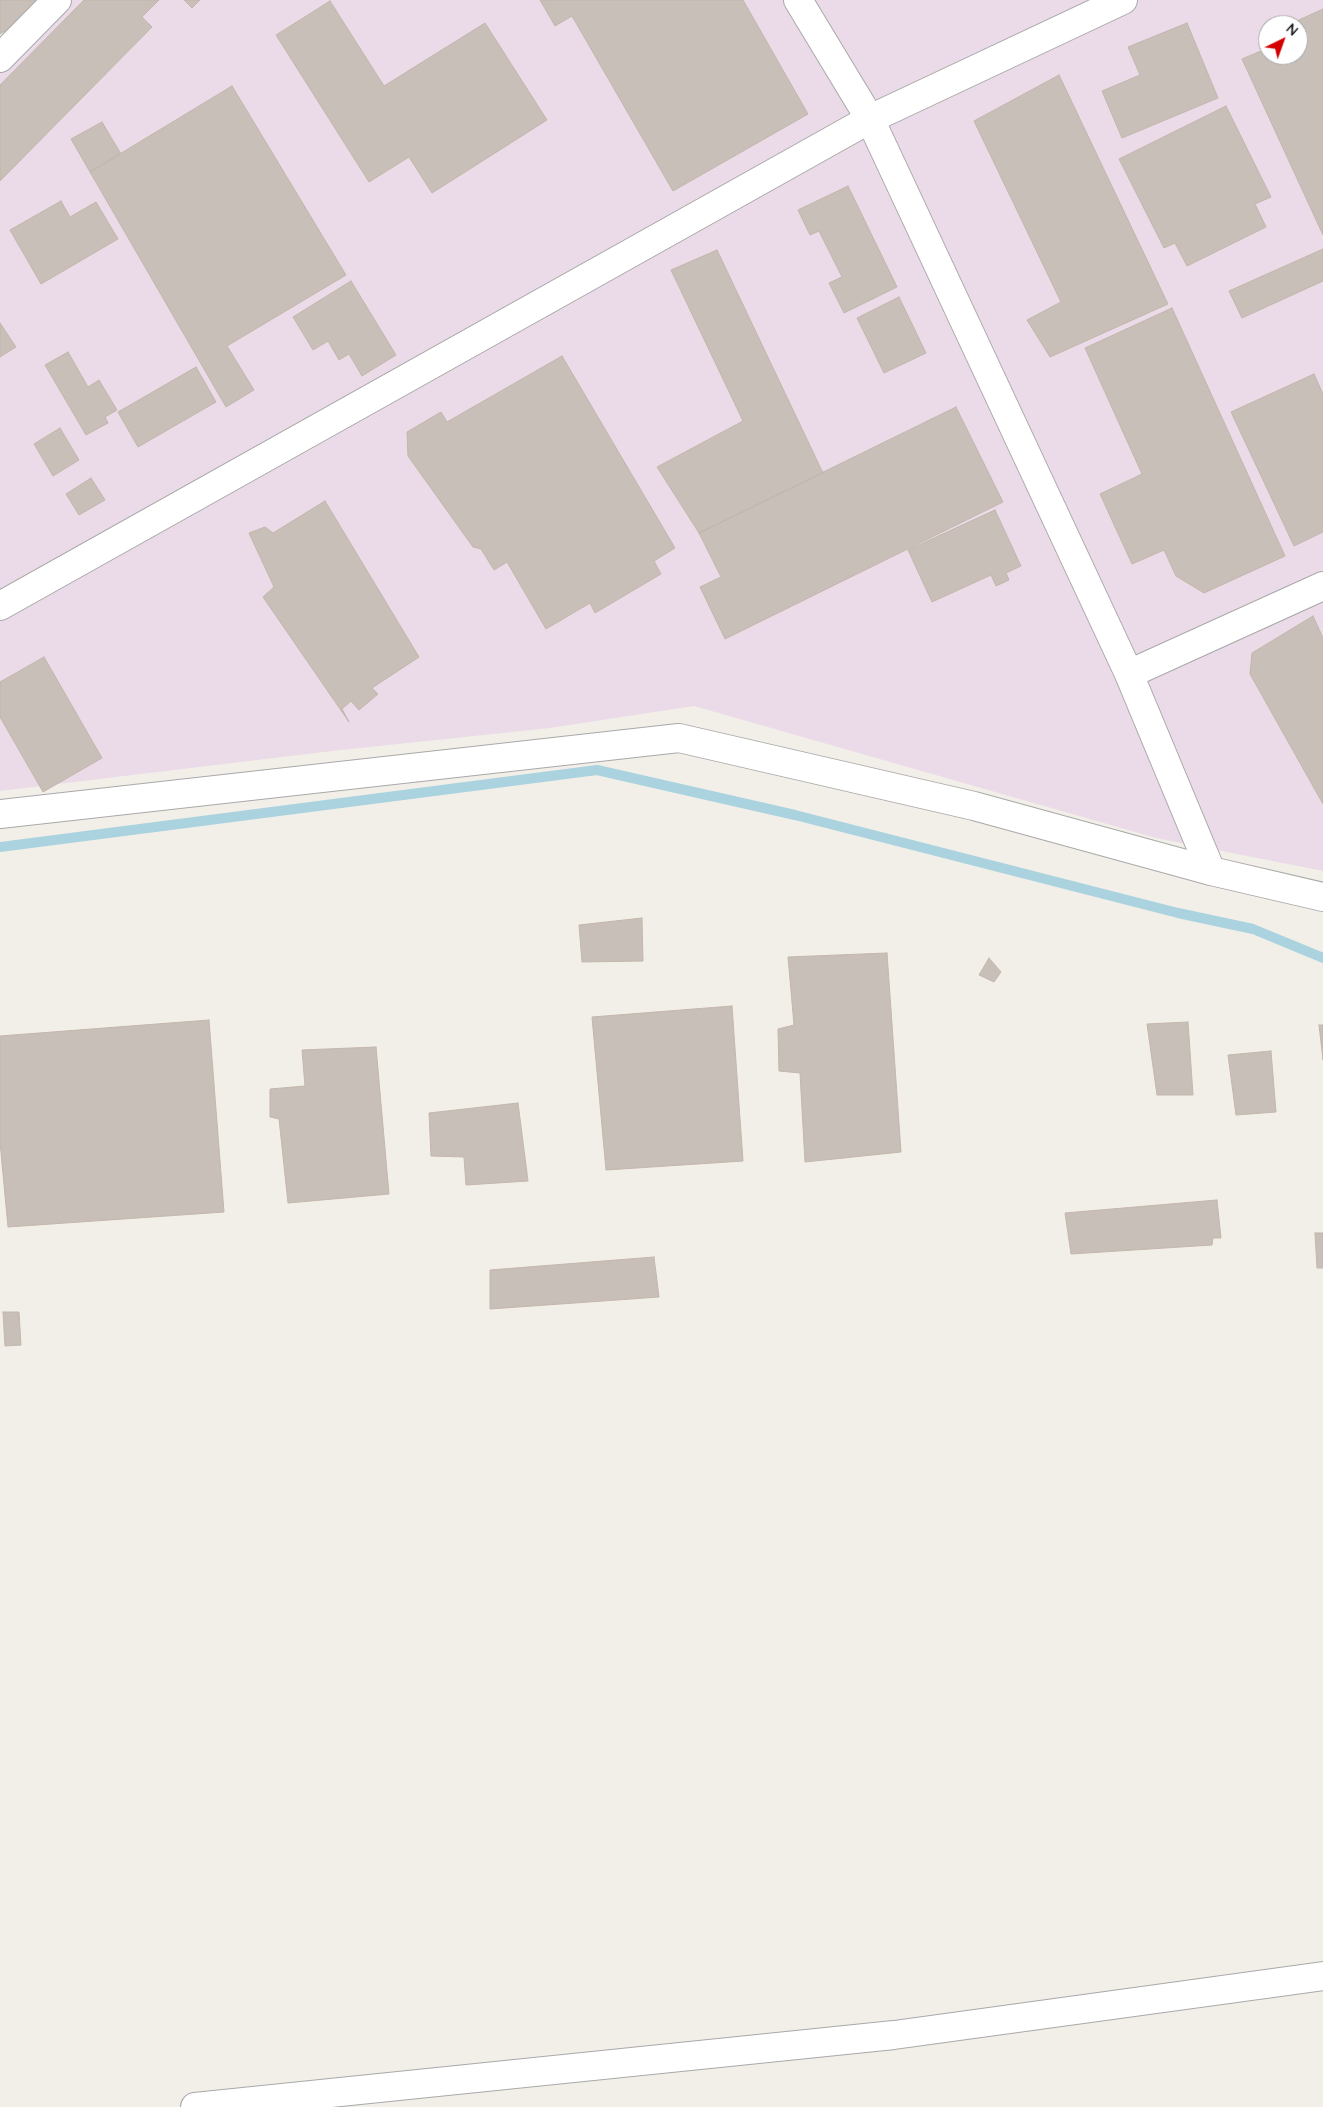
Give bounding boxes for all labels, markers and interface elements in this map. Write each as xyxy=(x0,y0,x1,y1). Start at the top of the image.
north arrow xyxy=(1258,15,1308,65)
text: N xyxy=(1283,19,1302,40)

